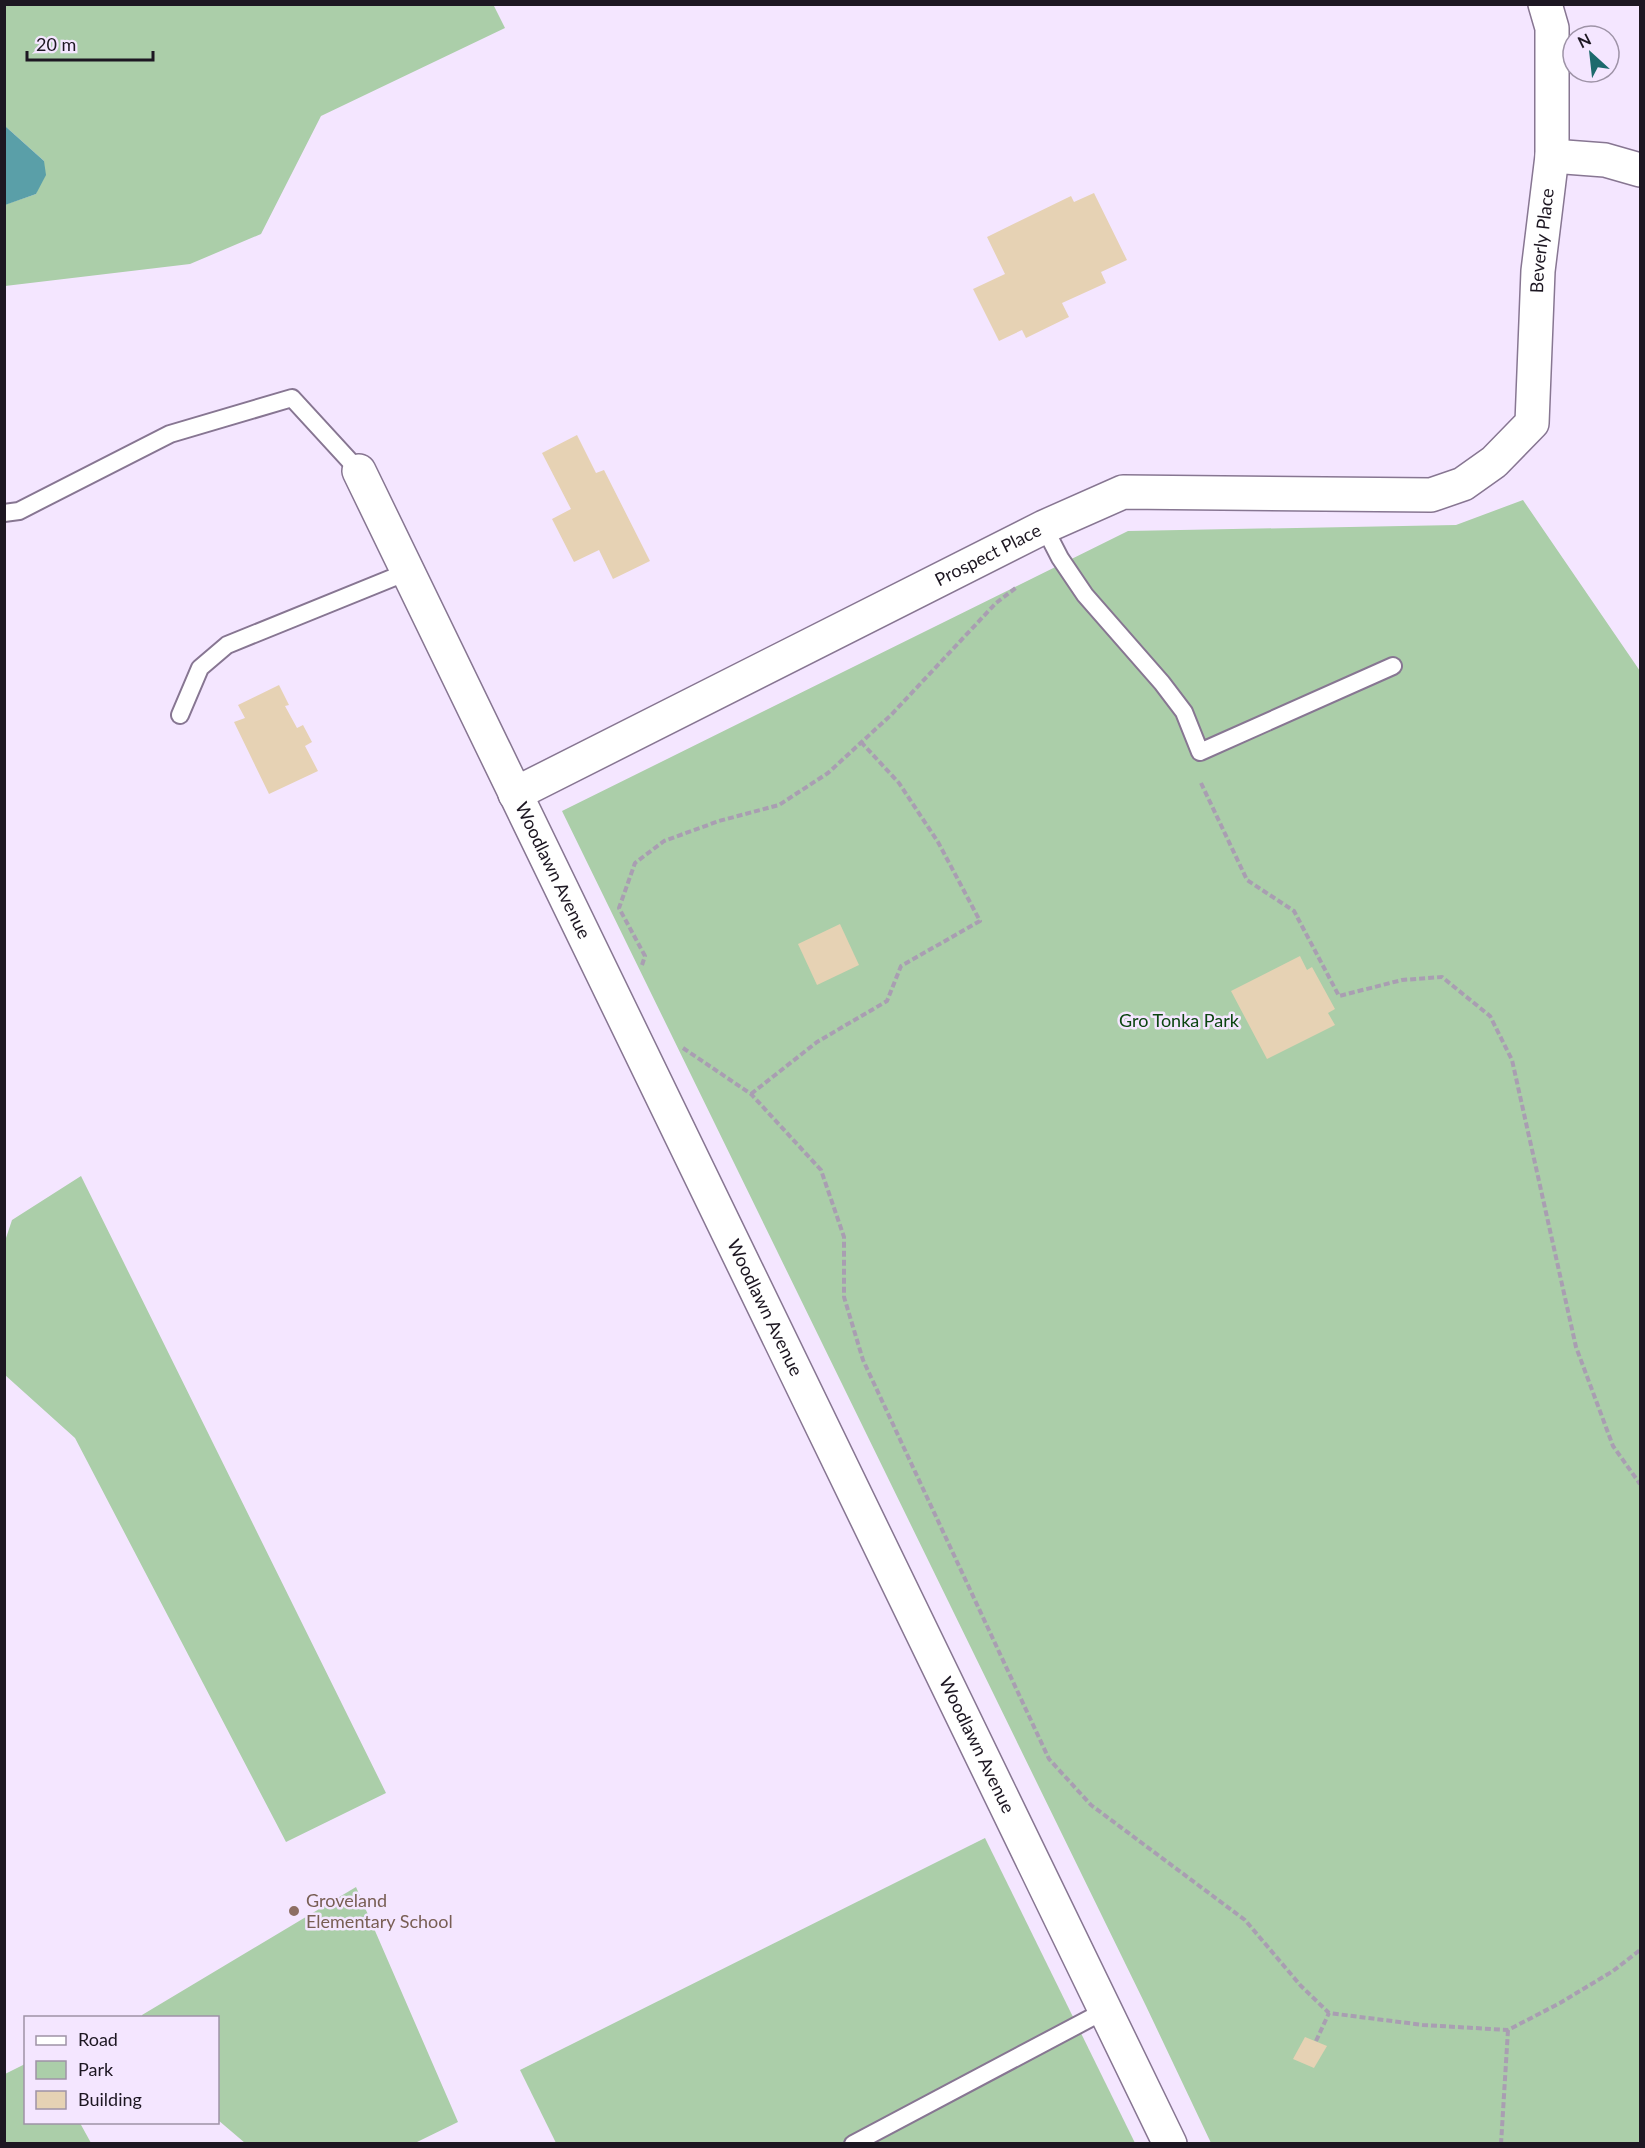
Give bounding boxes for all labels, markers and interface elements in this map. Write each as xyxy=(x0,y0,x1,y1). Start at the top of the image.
scale bar xyxy=(27,24,153,62)
north arrow xyxy=(1561,24,1621,84)
text: N xyxy=(1574,29,1594,51)
text: 20 m xyxy=(36,33,76,55)
street label: Beverly Place xyxy=(1525,187,1558,294)
street label: Prospect Place xyxy=(931,518,1044,590)
street label: Woodlawn Avenue xyxy=(511,798,596,942)
park label: Gro Tonka Park xyxy=(1119,1009,1240,1031)
street label: Woodlawn Avenue xyxy=(723,1236,808,1379)
street label: Woodlawn Avenue xyxy=(935,1673,1020,1817)
place label: Groveland Elementary School xyxy=(306,1889,453,1932)
marker: Groveland Elementary School xyxy=(287,1904,301,1918)
legend xyxy=(24,2016,219,2124)
text: Road xyxy=(78,2028,118,2050)
text: Park xyxy=(78,2058,114,2080)
text: Building xyxy=(78,2088,142,2110)

